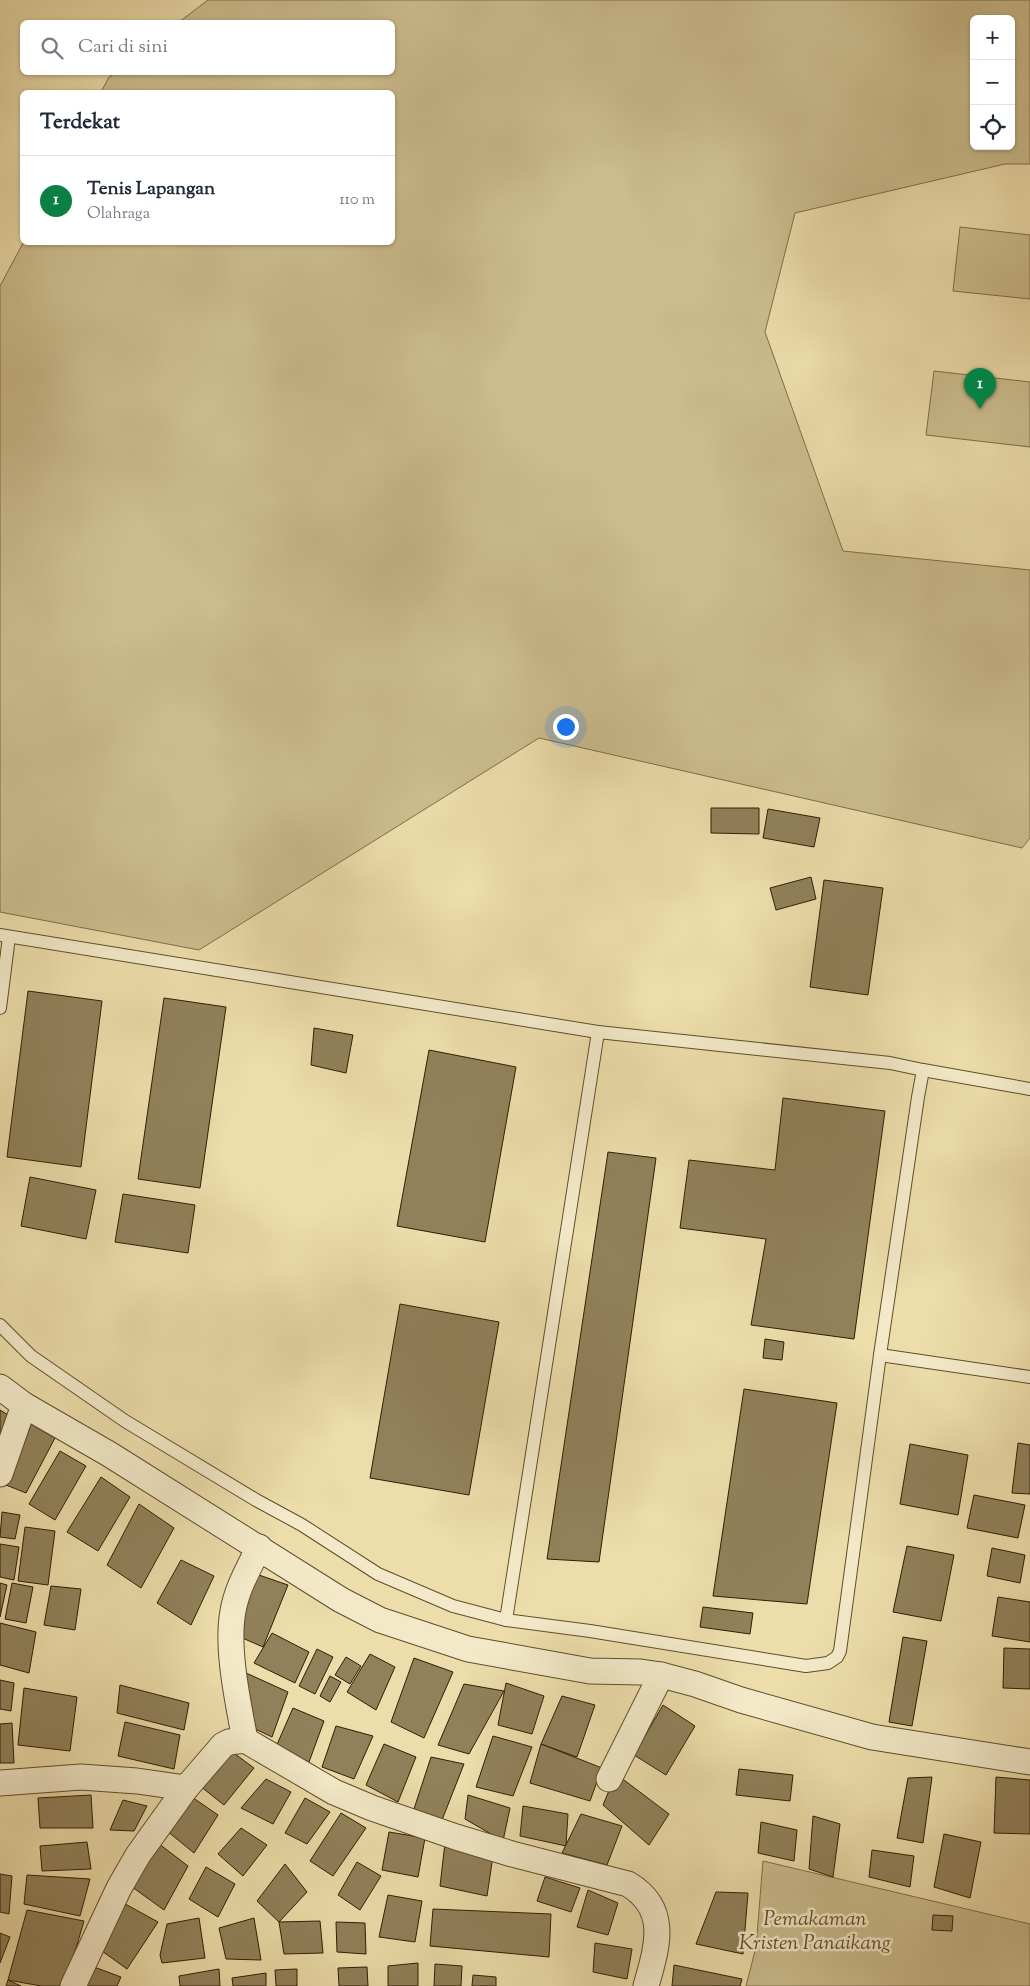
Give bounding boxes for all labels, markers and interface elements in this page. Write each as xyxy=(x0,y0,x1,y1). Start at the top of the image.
map controls xyxy=(970,15,1015,150)
button: + xyxy=(970,15,1015,60)
search box xyxy=(20,20,395,75)
icon: search xyxy=(38,34,66,62)
text: Cari di sini xyxy=(78,34,168,61)
button: − xyxy=(970,60,1015,105)
button: locate xyxy=(970,105,1015,150)
text: Terdekat xyxy=(40,108,120,138)
text: Tenis Lapangan xyxy=(87,176,215,203)
text: 1 xyxy=(53,189,59,212)
text: 110 m xyxy=(339,189,375,212)
text: Olahraga xyxy=(87,203,150,226)
pin: 1 xyxy=(964,368,996,409)
your location xyxy=(553,714,579,740)
park label: Pemakaman Kristen Panaikang xyxy=(739,1905,891,1959)

